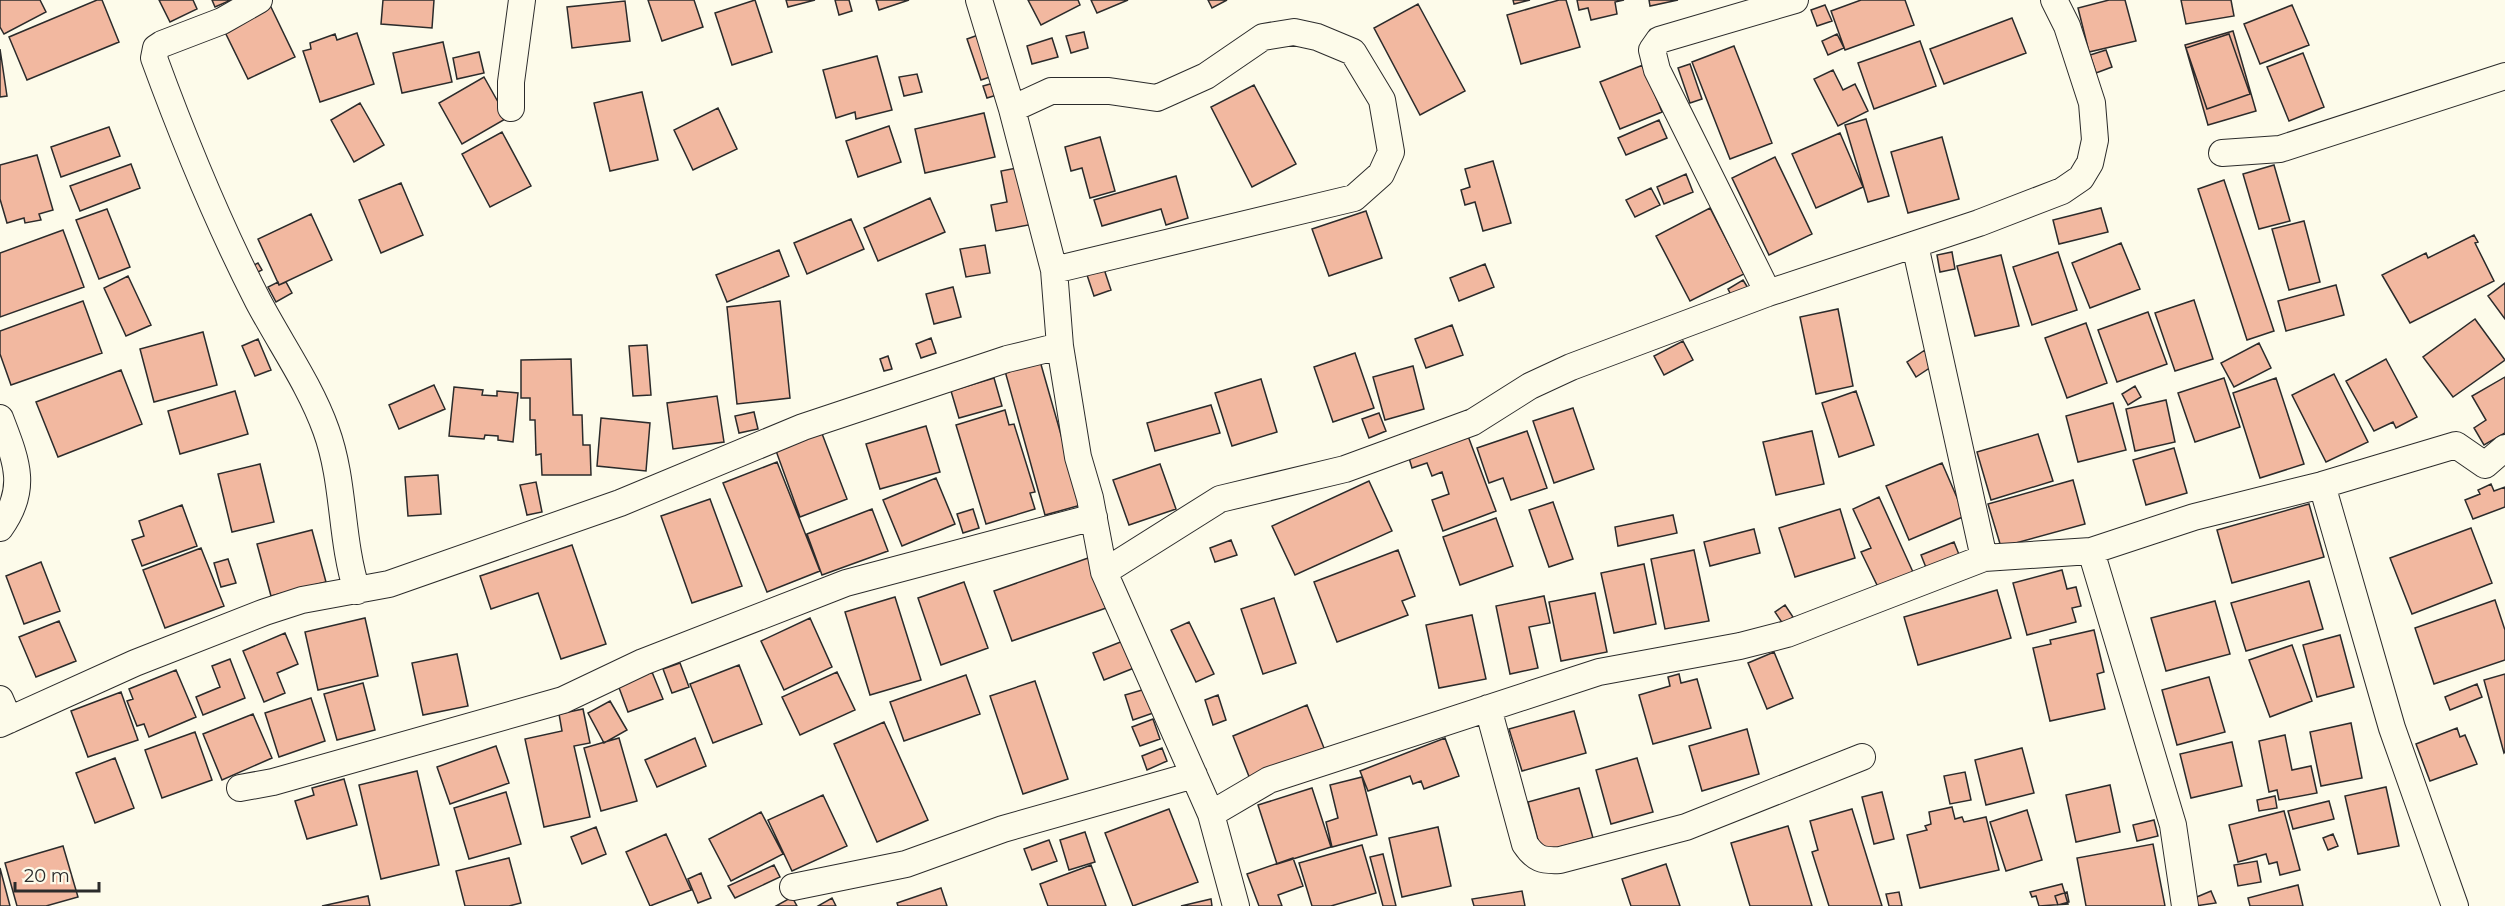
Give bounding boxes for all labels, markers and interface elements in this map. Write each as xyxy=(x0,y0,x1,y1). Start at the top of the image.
scale bar xyxy=(15,855,99,893)
text: 20 m xyxy=(24,865,70,887)

